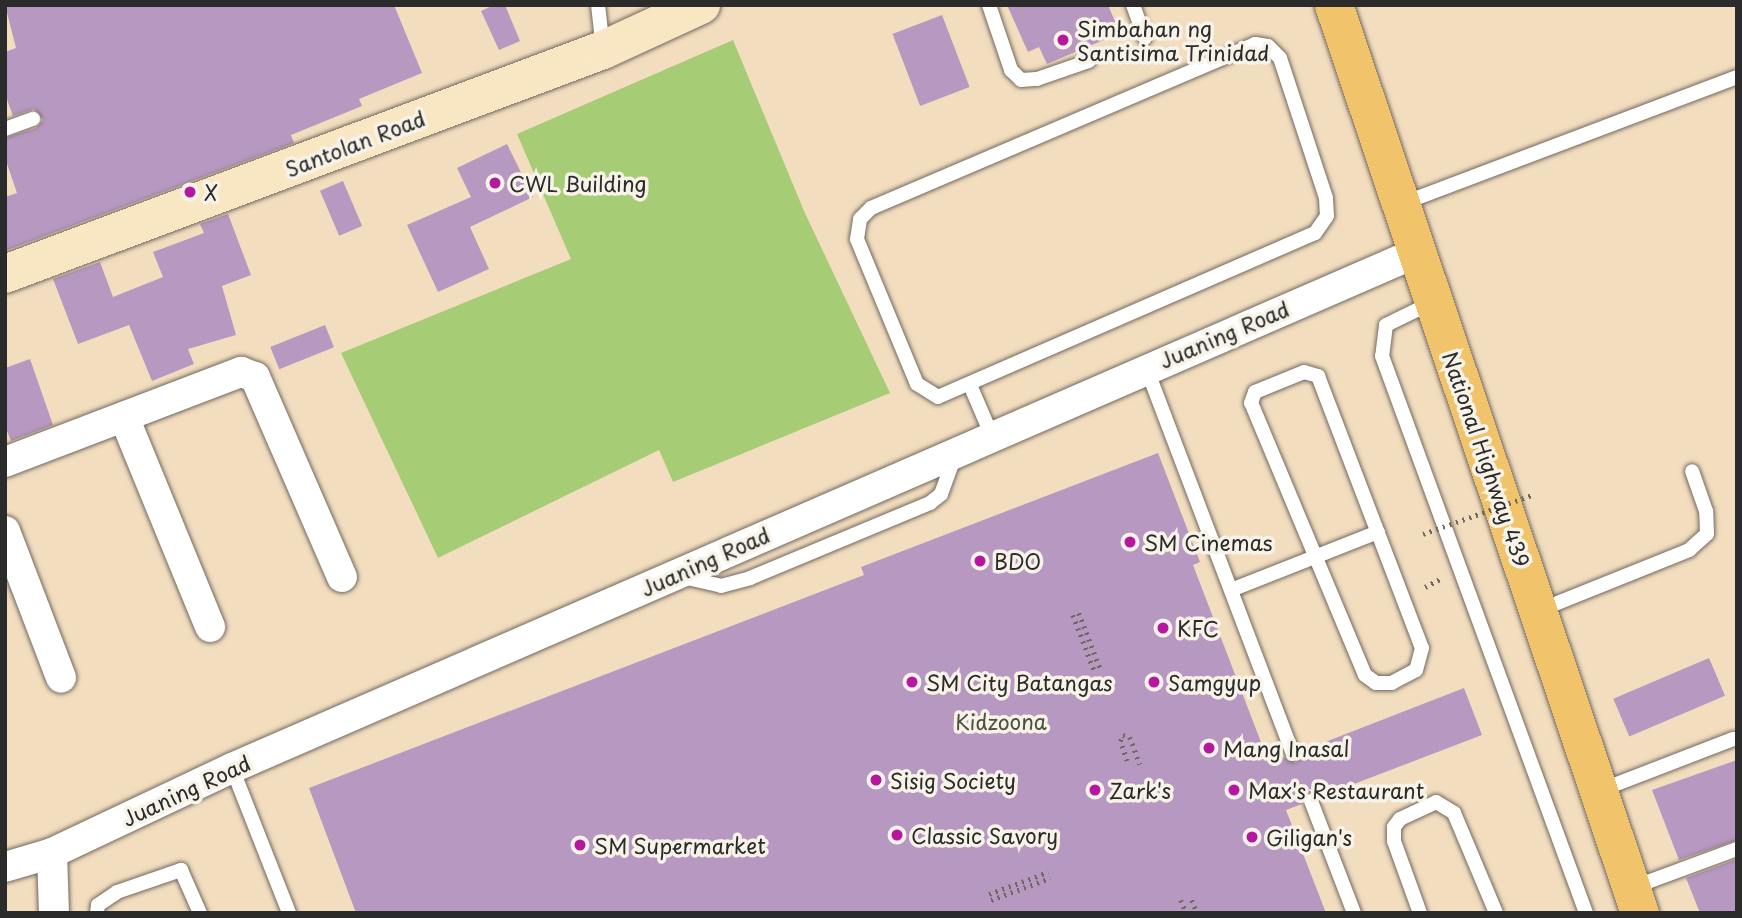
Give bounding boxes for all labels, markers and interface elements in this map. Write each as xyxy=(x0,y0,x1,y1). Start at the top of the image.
place label: Simbahan ng Santisima Trinidad xyxy=(1077,15,1269,65)
marker: Simbahan ng Santisima Trinidad xyxy=(1055,32,1071,48)
street label: Santolan Road xyxy=(281,105,429,181)
place label: CWL Building xyxy=(509,170,648,196)
marker: CWL Building xyxy=(487,175,503,191)
place label: X xyxy=(204,179,218,205)
marker: X xyxy=(182,184,198,200)
street label: Juaning Road xyxy=(1155,295,1293,373)
street label: National Highway 439 xyxy=(1438,348,1536,570)
street label: Juaning Road xyxy=(636,521,774,601)
place label: SM Cinemas xyxy=(1144,529,1271,555)
marker: SM Cinemas xyxy=(1122,534,1138,550)
place label: BDO xyxy=(994,548,1041,574)
marker: BDO xyxy=(972,553,988,569)
place label: KFC xyxy=(1177,615,1219,641)
marker: KFC xyxy=(1155,620,1171,636)
place label: SM City Batangas xyxy=(926,669,1113,695)
place label: Samgyup xyxy=(1168,669,1261,695)
marker: SM City Batangas xyxy=(904,674,920,690)
marker: Samgyup xyxy=(1146,674,1162,690)
park label: Kidzoona xyxy=(955,708,1047,734)
place label: Mang Inasal xyxy=(1223,735,1349,761)
marker: Mang Inasal xyxy=(1201,740,1217,756)
street label: Juaning Road xyxy=(118,749,254,831)
place label: Sisig Society xyxy=(890,767,1018,793)
marker: Sisig Society xyxy=(868,772,884,788)
place label: Zark's xyxy=(1109,777,1171,803)
place label: Max's Restaurant xyxy=(1248,777,1425,803)
marker: Zark's xyxy=(1087,782,1103,798)
marker: Max's Restaurant xyxy=(1226,782,1242,798)
place label: Classic Savory xyxy=(911,822,1057,848)
place label: Giligan's xyxy=(1266,824,1352,850)
marker: Classic Savory xyxy=(889,827,905,843)
marker: Giligan's xyxy=(1244,829,1260,845)
place label: SM Supermarket xyxy=(594,832,765,858)
marker: SM Supermarket xyxy=(572,837,588,853)

